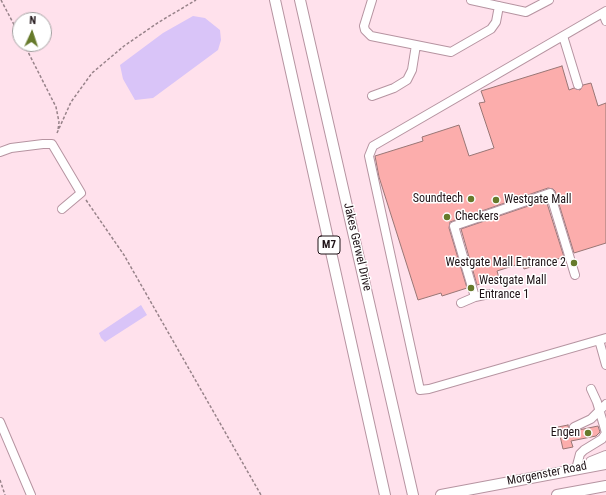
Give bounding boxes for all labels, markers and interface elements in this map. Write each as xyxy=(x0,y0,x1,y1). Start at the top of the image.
north arrow xyxy=(12,12,52,52)
text: N xyxy=(29,14,36,27)
place label: Soundtech xyxy=(413,192,463,206)
place label: Westgate Mall xyxy=(504,193,572,207)
marker: Soundtech xyxy=(466,194,476,204)
marker: Westgate Mall xyxy=(491,195,501,205)
street label: Jakes Gerwel Drive xyxy=(340,202,374,292)
place label: Checkers xyxy=(455,210,499,224)
marker: Checkers xyxy=(442,212,452,222)
road number: M7 xyxy=(318,236,340,254)
place label: Westgate Mall Entrance 2 xyxy=(446,256,566,270)
marker: Westgate Mall Entrance 2 xyxy=(569,258,579,268)
place label: Westgate Mall Entrance 1 xyxy=(479,274,547,302)
marker: Westgate Mall Entrance 1 xyxy=(466,283,476,293)
place label: Engen xyxy=(551,426,580,440)
marker: Engen xyxy=(583,428,593,438)
street label: Morgenster Road xyxy=(506,459,588,489)

